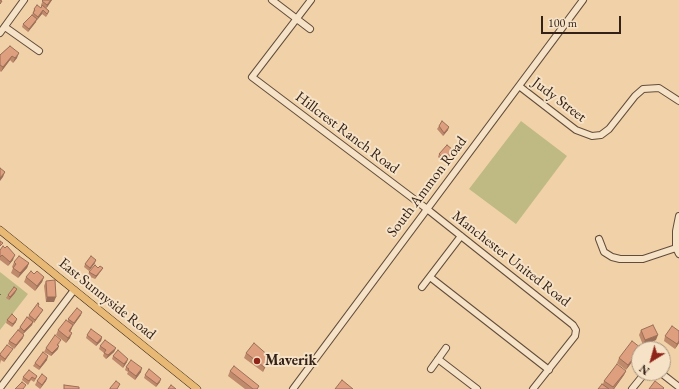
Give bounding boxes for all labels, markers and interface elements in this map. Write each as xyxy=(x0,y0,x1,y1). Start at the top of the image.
scale bar xyxy=(543,8,623,34)
text: 100 m xyxy=(548,15,577,31)
street label: Judy Street xyxy=(528,74,590,126)
street label: Hillcrest Ranch Road xyxy=(292,88,402,178)
street label: South Ammon Road xyxy=(383,133,471,241)
street label: Manchester United Road xyxy=(448,207,574,311)
street label: East Sunnyside Road xyxy=(55,254,159,344)
north arrow xyxy=(631,341,671,381)
place label: Maverik xyxy=(265,352,317,370)
marker: Maverik xyxy=(252,356,262,366)
text: N xyxy=(637,362,652,378)

